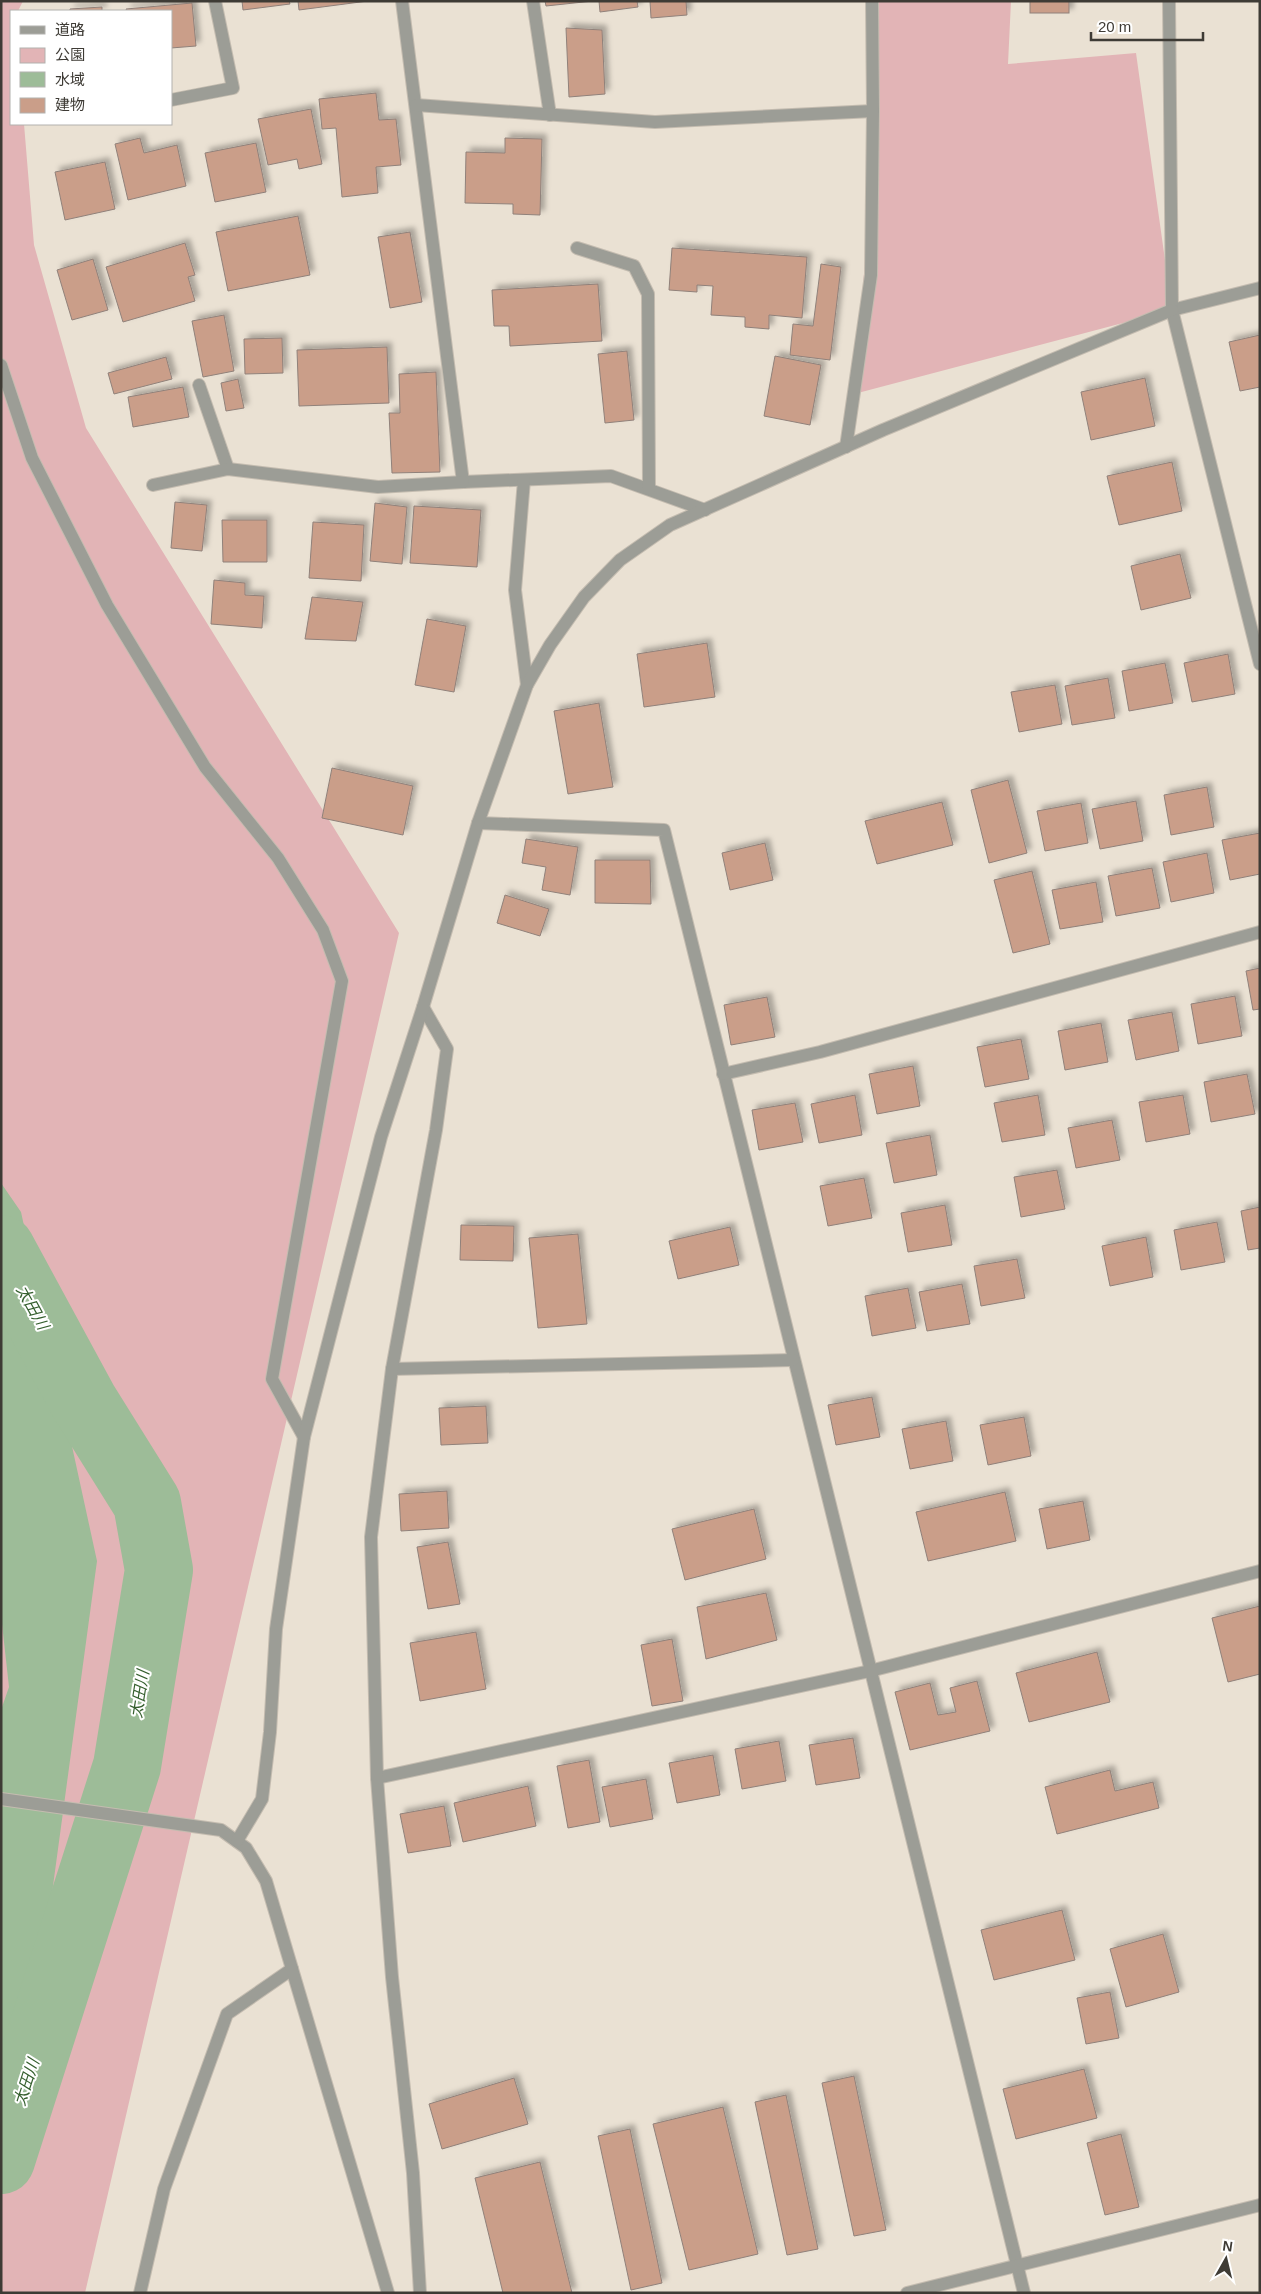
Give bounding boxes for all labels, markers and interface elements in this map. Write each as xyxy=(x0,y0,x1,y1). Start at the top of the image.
legend xyxy=(10,10,172,125)
scale bar xyxy=(1091,10,1204,42)
text: 20 m xyxy=(1098,18,1131,35)
text: 道路 xyxy=(55,21,85,38)
text: 公園 xyxy=(55,46,85,63)
text: 水域 xyxy=(55,71,85,88)
text: 建物 xyxy=(55,96,85,113)
water label: 太田川 xyxy=(13,1282,53,1334)
water label: 太田川 xyxy=(127,1667,152,1719)
water label: 太田川 xyxy=(11,2055,43,2108)
north arrow xyxy=(1201,2234,1251,2284)
text: N xyxy=(1222,2237,1234,2255)

